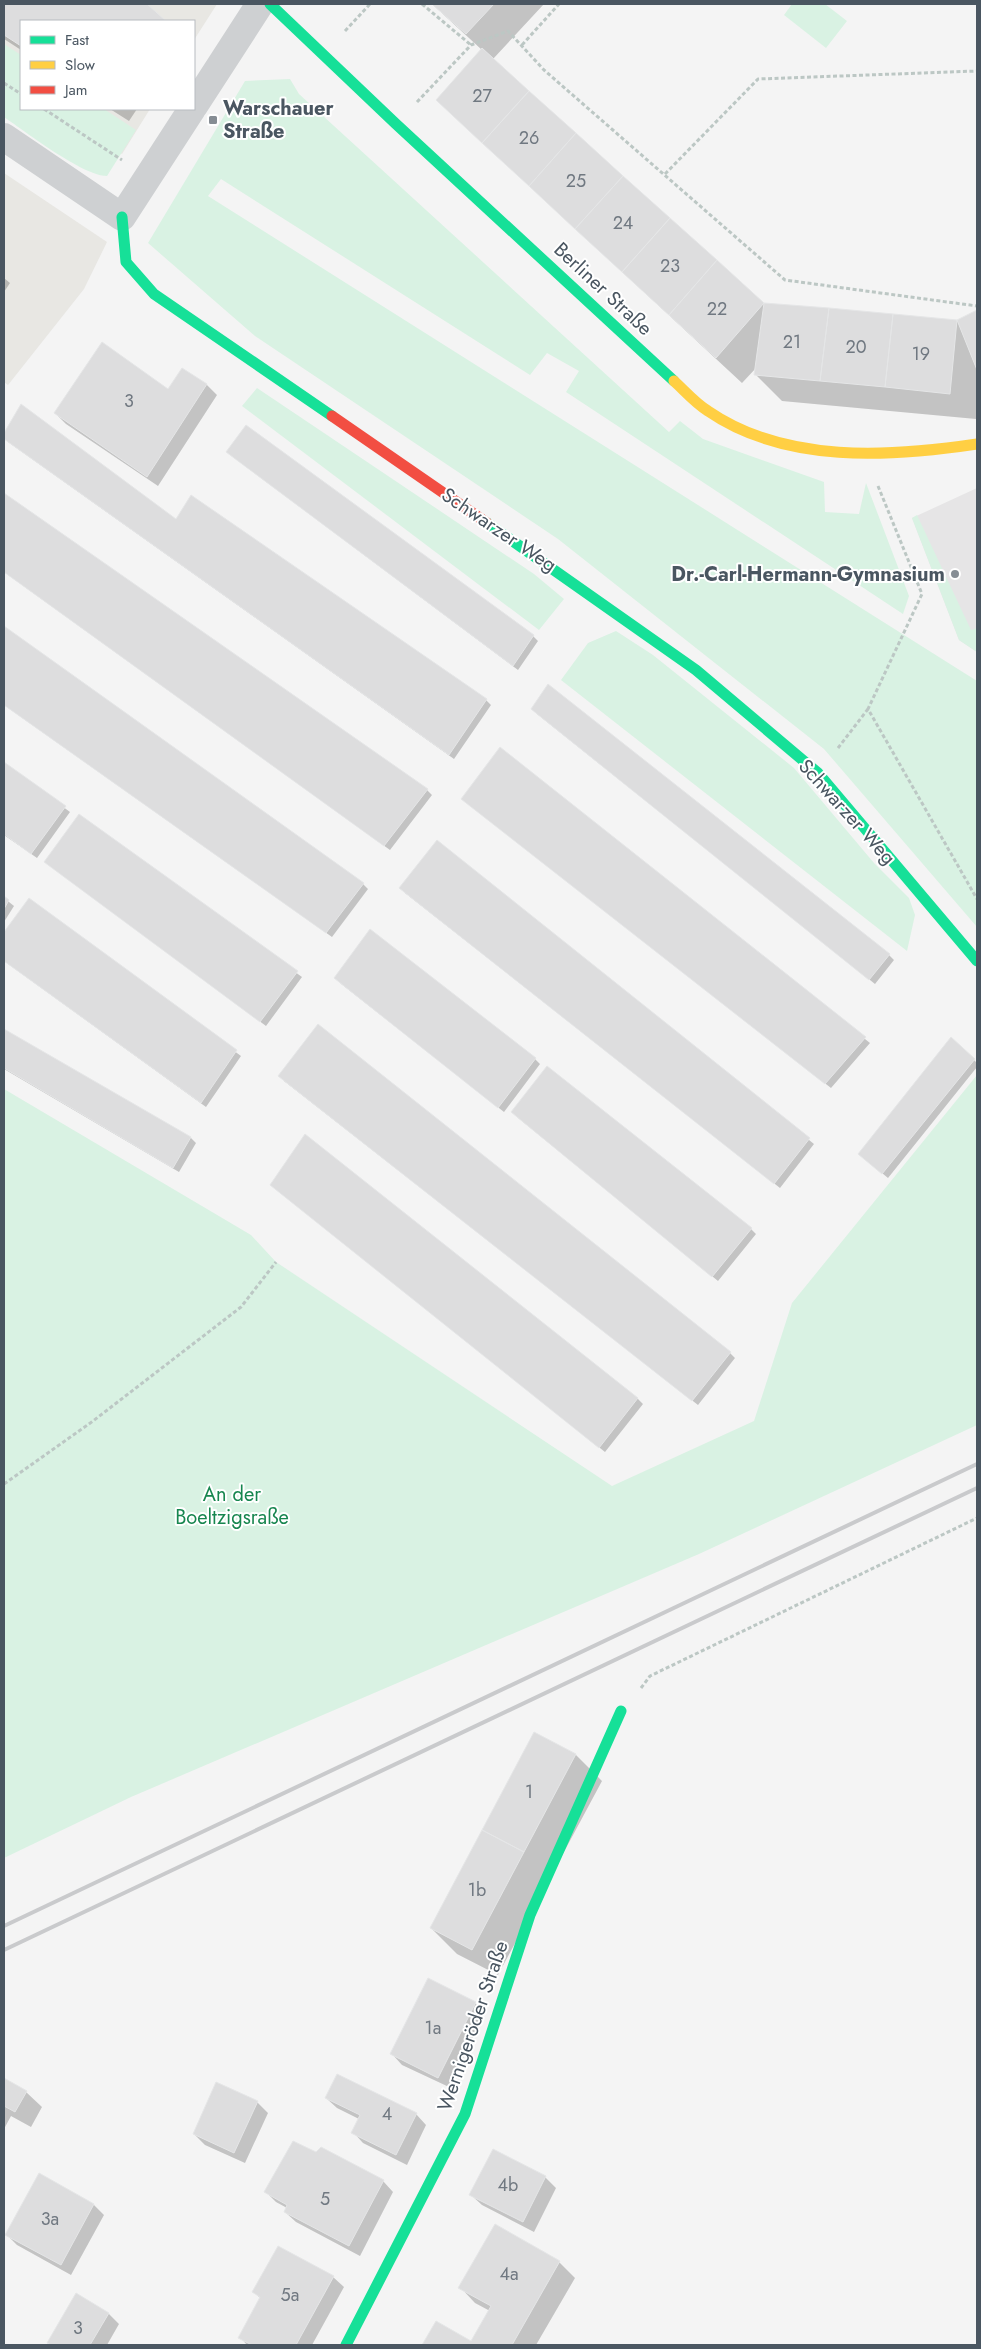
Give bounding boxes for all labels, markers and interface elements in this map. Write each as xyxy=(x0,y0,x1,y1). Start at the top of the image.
legend xyxy=(20,20,195,110)
text: Fast xyxy=(65,29,89,51)
text: Slow xyxy=(65,54,96,76)
text: Jam xyxy=(63,79,88,101)
house number: 27 xyxy=(472,83,492,109)
place label: Warschauer Straße xyxy=(223,94,334,146)
marker: Warschauer Straße xyxy=(207,114,219,126)
house number: 26 xyxy=(519,125,539,151)
house number: 25 xyxy=(566,168,586,194)
house number: 24 xyxy=(613,210,633,236)
street label: Berliner Straße xyxy=(547,236,659,342)
house number: 23 xyxy=(660,253,680,279)
house number: 22 xyxy=(707,296,727,322)
house number: 21 xyxy=(783,329,801,355)
house number: 20 xyxy=(845,334,867,360)
house number: 19 xyxy=(912,341,930,367)
house number: 3 xyxy=(124,388,134,414)
street label: Schwarzer Weg xyxy=(436,481,562,579)
place label: Dr.-Carl-Hermann-Gymnasium xyxy=(671,560,945,589)
marker: Dr.-Carl-Hermann-Gymnasium xyxy=(949,568,961,580)
street label: Schwarzer Weg xyxy=(792,753,902,871)
park label: An der Boeltzigsraße xyxy=(175,1480,289,1532)
house number: 1 xyxy=(525,1779,533,1805)
house number: 1b xyxy=(468,1877,486,1903)
street label: Wernigeröder Straße xyxy=(430,1937,516,2115)
house number: 1a xyxy=(425,2015,441,2041)
house number: 4 xyxy=(382,2101,392,2127)
house number: 4b xyxy=(498,2172,518,2198)
house number: 5 xyxy=(320,2186,330,2212)
house number: 3a xyxy=(41,2206,59,2232)
house number: 4a xyxy=(499,2261,519,2287)
house number: 5a xyxy=(281,2282,299,2308)
house number: 3 xyxy=(73,2315,83,2341)

